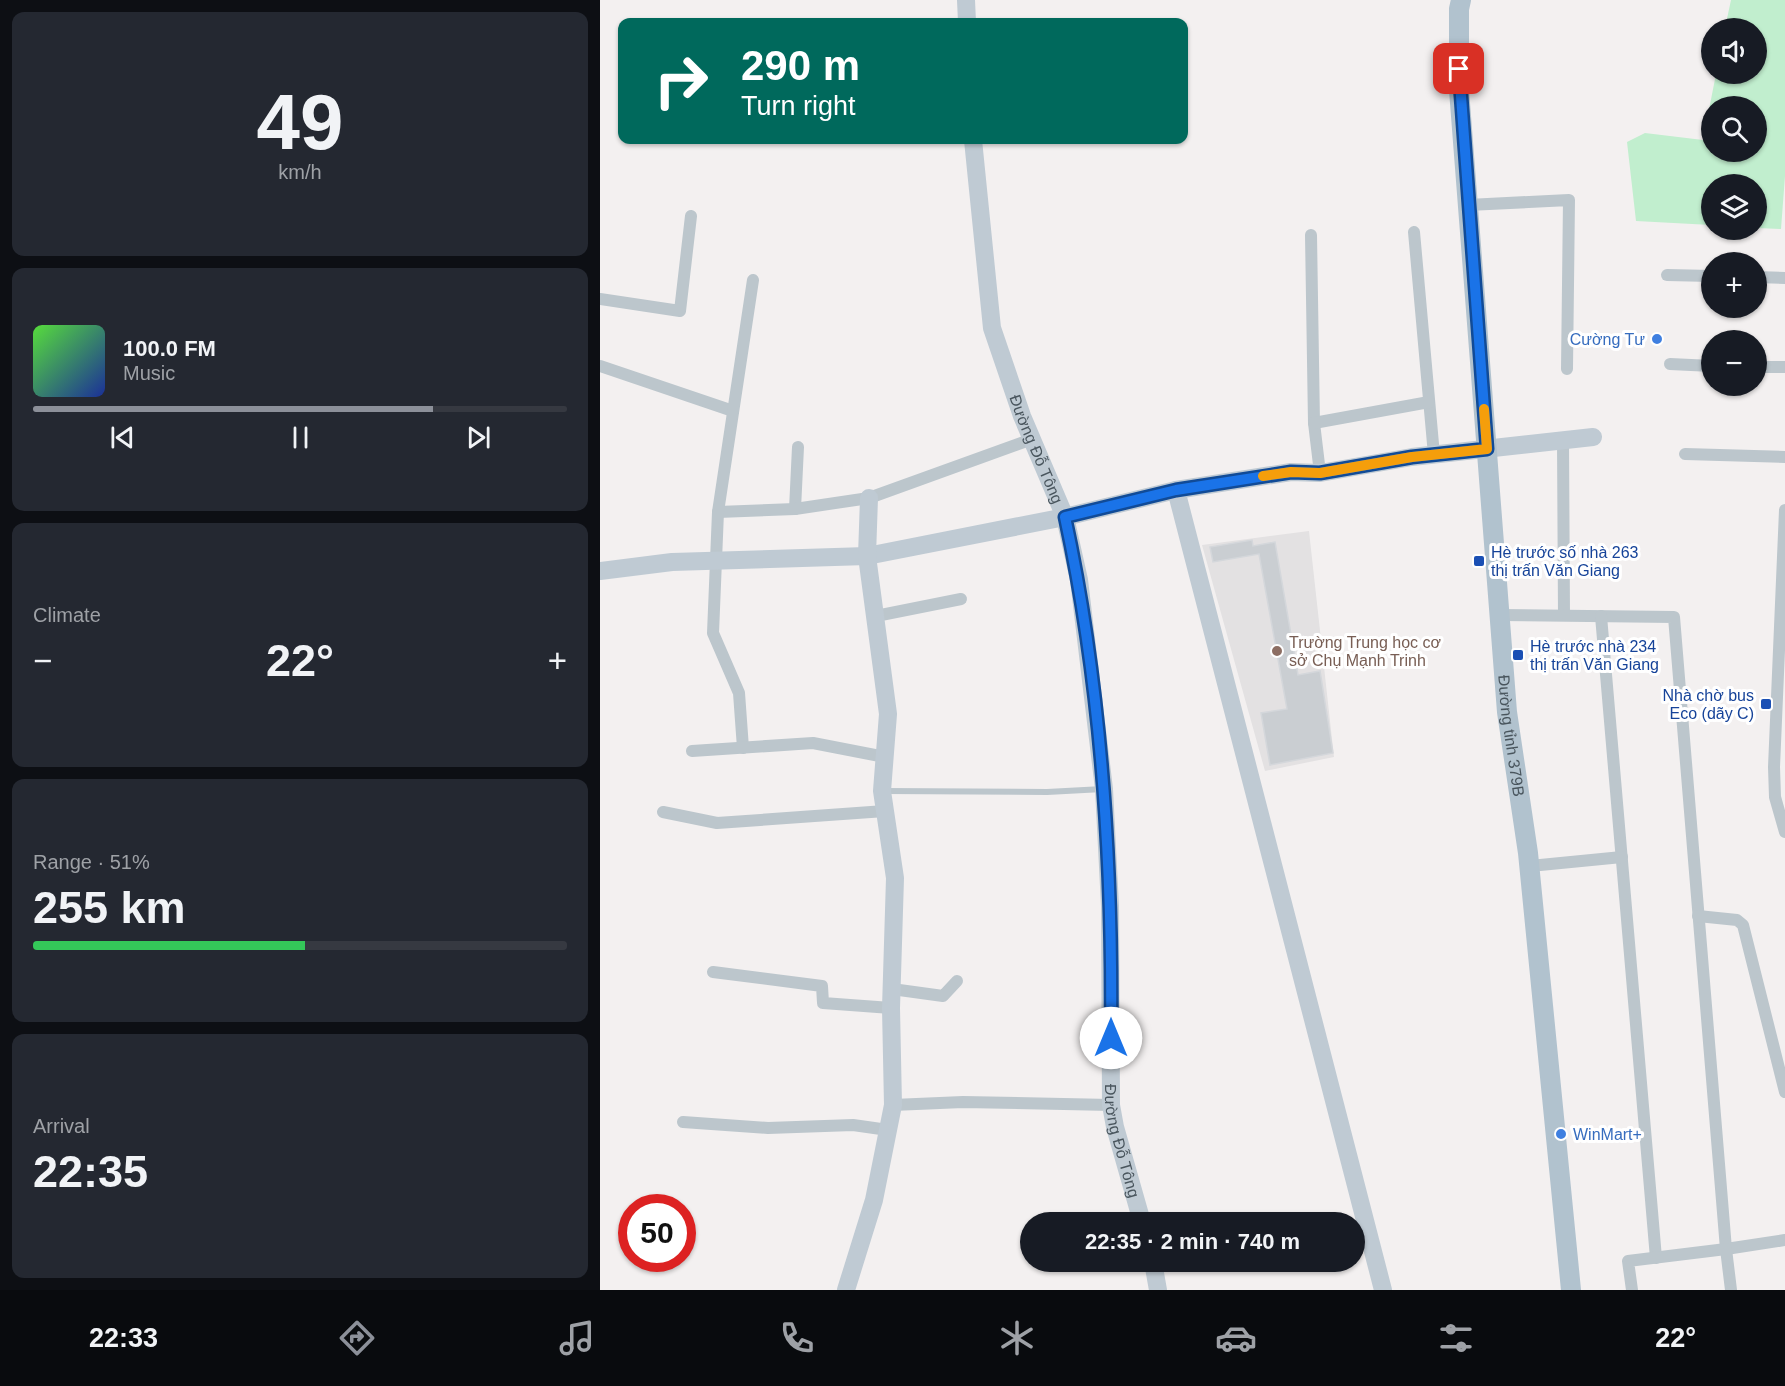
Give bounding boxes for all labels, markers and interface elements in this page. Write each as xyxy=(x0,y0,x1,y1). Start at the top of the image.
map controls xyxy=(1701,18,1767,396)
button: sound xyxy=(1701,18,1767,84)
icon: right xyxy=(642,42,720,120)
text: 290 m xyxy=(741,42,860,89)
pin xyxy=(1433,43,1484,94)
icon: arrive xyxy=(1442,52,1475,85)
text: 49 xyxy=(257,78,343,166)
text: Turn right xyxy=(741,91,856,121)
button: search xyxy=(1701,96,1767,162)
text: km/h xyxy=(278,161,322,183)
button: layers xyxy=(1701,174,1767,240)
button: + xyxy=(1701,252,1767,318)
button: − xyxy=(1701,330,1767,396)
place label: Cường Tư xyxy=(1570,331,1645,348)
marker: Cường Tư xyxy=(1650,332,1664,346)
text: 100.0 FM xyxy=(123,336,216,361)
text: Music xyxy=(123,362,175,384)
street label: Đường Đỗ Tông xyxy=(1006,393,1066,506)
icon: previous xyxy=(106,421,139,454)
icon: pause xyxy=(284,421,317,454)
icon: next xyxy=(462,421,495,454)
place label: Hè trước số nhà 263 thị trấn Văn Giang xyxy=(1491,544,1639,579)
marker: Hè trước số nhà 263 thị trấn Văn Giang xyxy=(1472,554,1486,568)
text: Climate xyxy=(33,604,101,626)
place label: Trường Trung học cơ sở Chụ Mạnh Trinh xyxy=(1289,634,1442,669)
text: 22° xyxy=(266,635,334,686)
place label: Hè trước nhà 234 thị trấn Văn Giang xyxy=(1530,638,1659,673)
text: − xyxy=(33,642,52,679)
text: + xyxy=(548,642,567,679)
marker: Trường Trung học cơ sở Chụ Mạnh Trinh xyxy=(1270,644,1284,658)
marker: Hè trước nhà 234 thị trấn Văn Giang xyxy=(1511,648,1525,662)
street label: Đường tỉnh 379B xyxy=(1495,674,1527,798)
place label: Nhà chờ bus Eco (dãy C) xyxy=(1663,687,1754,722)
marker: Nhà chờ bus Eco (dãy C) xyxy=(1759,697,1773,711)
text: Range · 51% xyxy=(33,851,150,873)
text: 255 km xyxy=(33,882,186,933)
position arrow xyxy=(1079,1006,1143,1070)
street label: Đường Đỗ Tông xyxy=(1102,1084,1143,1200)
text: Arrival xyxy=(33,1115,90,1137)
place label: WinMart+ xyxy=(1573,1126,1642,1143)
marker: WinMart+ xyxy=(1554,1127,1568,1141)
text: 22:35 xyxy=(33,1146,148,1197)
speed limit sign: 50 xyxy=(618,1194,696,1272)
text: 22:35 · 2 min · 740 m xyxy=(1085,1229,1300,1254)
icon: directions xyxy=(336,1317,378,1359)
icon: music xyxy=(556,1317,598,1359)
icon: phone xyxy=(776,1317,818,1359)
icon: climate xyxy=(996,1317,1038,1359)
icon: car xyxy=(1215,1317,1257,1359)
icon: filters xyxy=(1435,1317,1477,1359)
text: 22:33 xyxy=(89,1323,158,1353)
text: 22° xyxy=(1655,1323,1696,1353)

